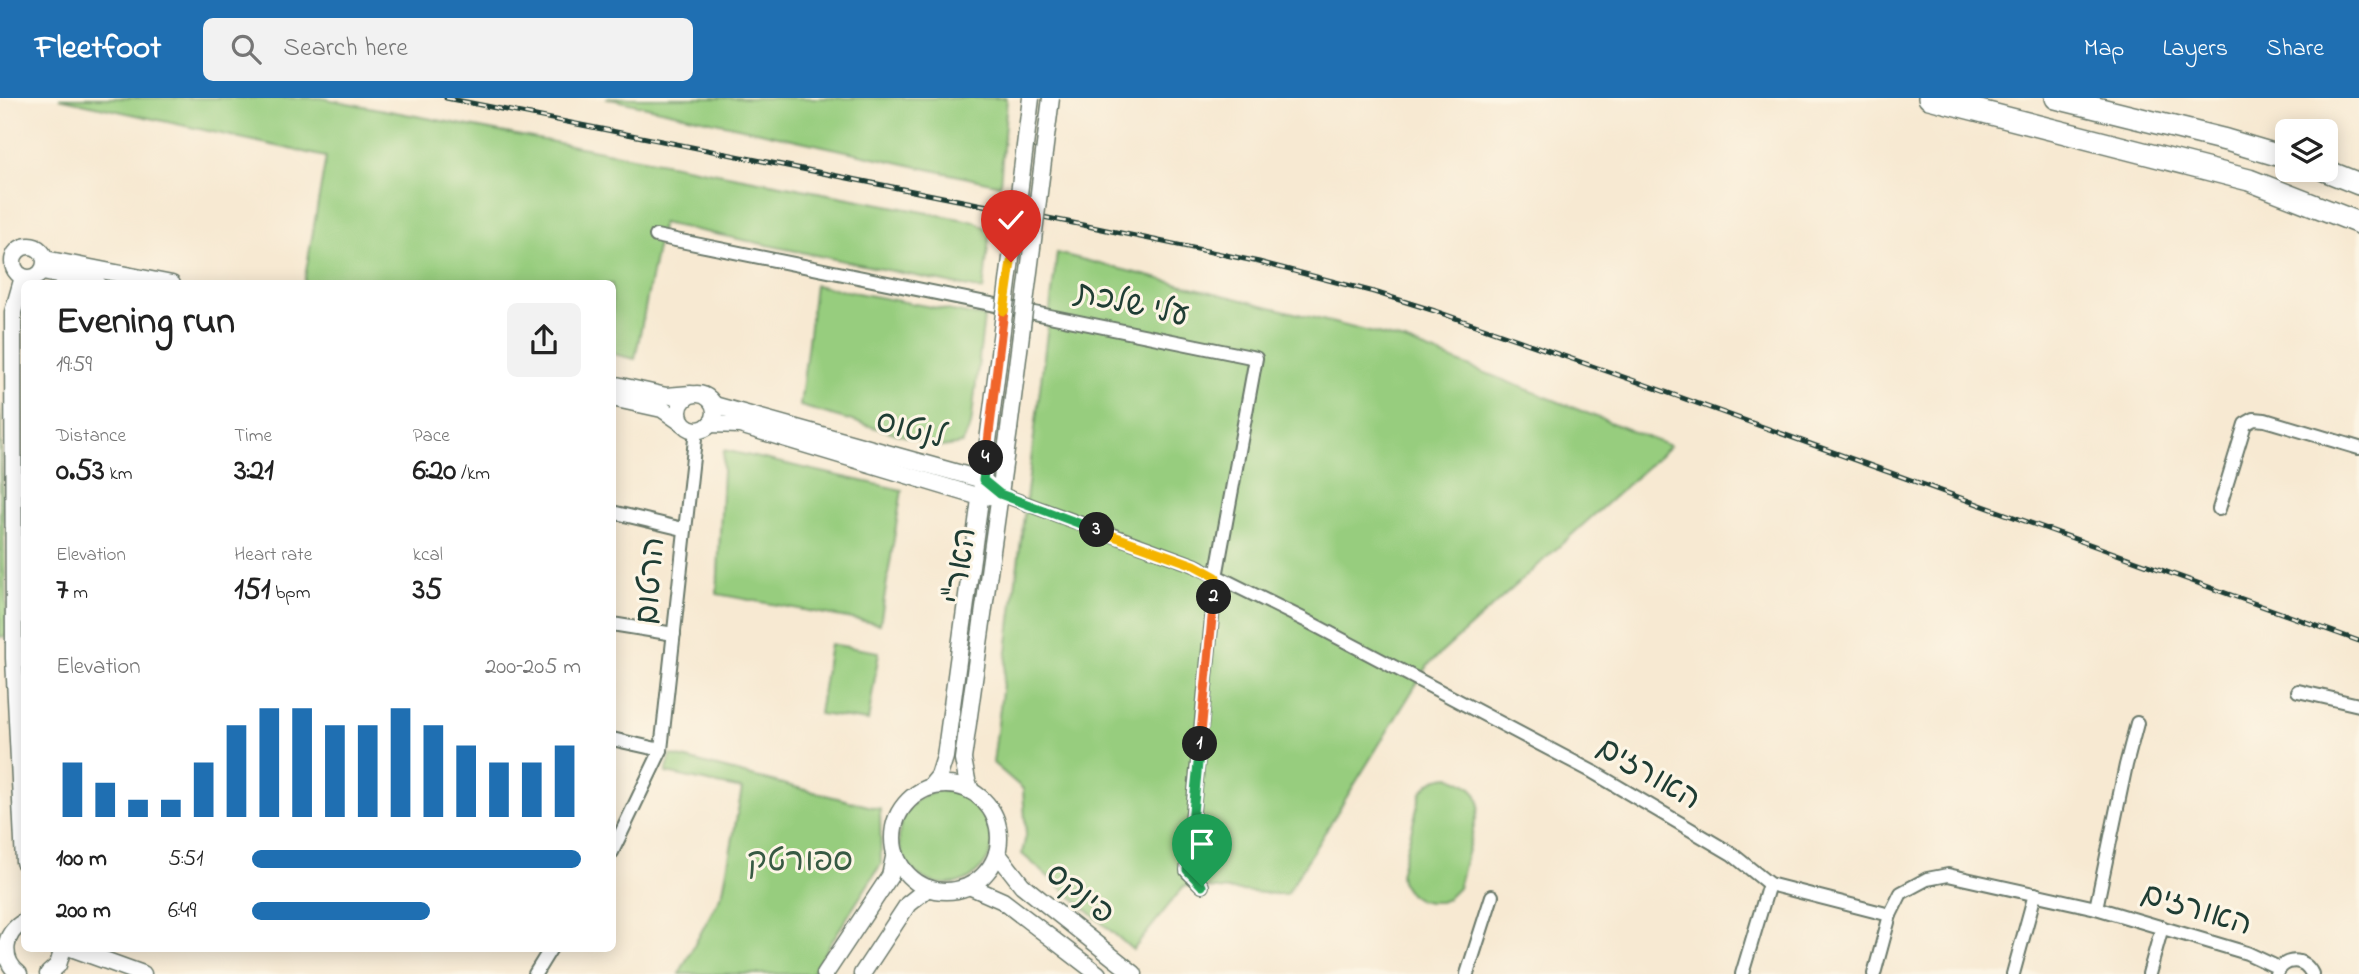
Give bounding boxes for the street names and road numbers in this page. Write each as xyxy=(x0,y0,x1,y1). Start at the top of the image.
street label: עלי שלכת xyxy=(1069,271,1193,341)
street label: לנטוס xyxy=(870,399,951,463)
street label: האר"י xyxy=(933,524,991,608)
street label: הרטום xyxy=(625,535,679,627)
street label: האורזים xyxy=(1587,726,1709,824)
street label: פינקס xyxy=(1034,852,1124,938)
street label: האורזים xyxy=(2135,872,2257,950)

